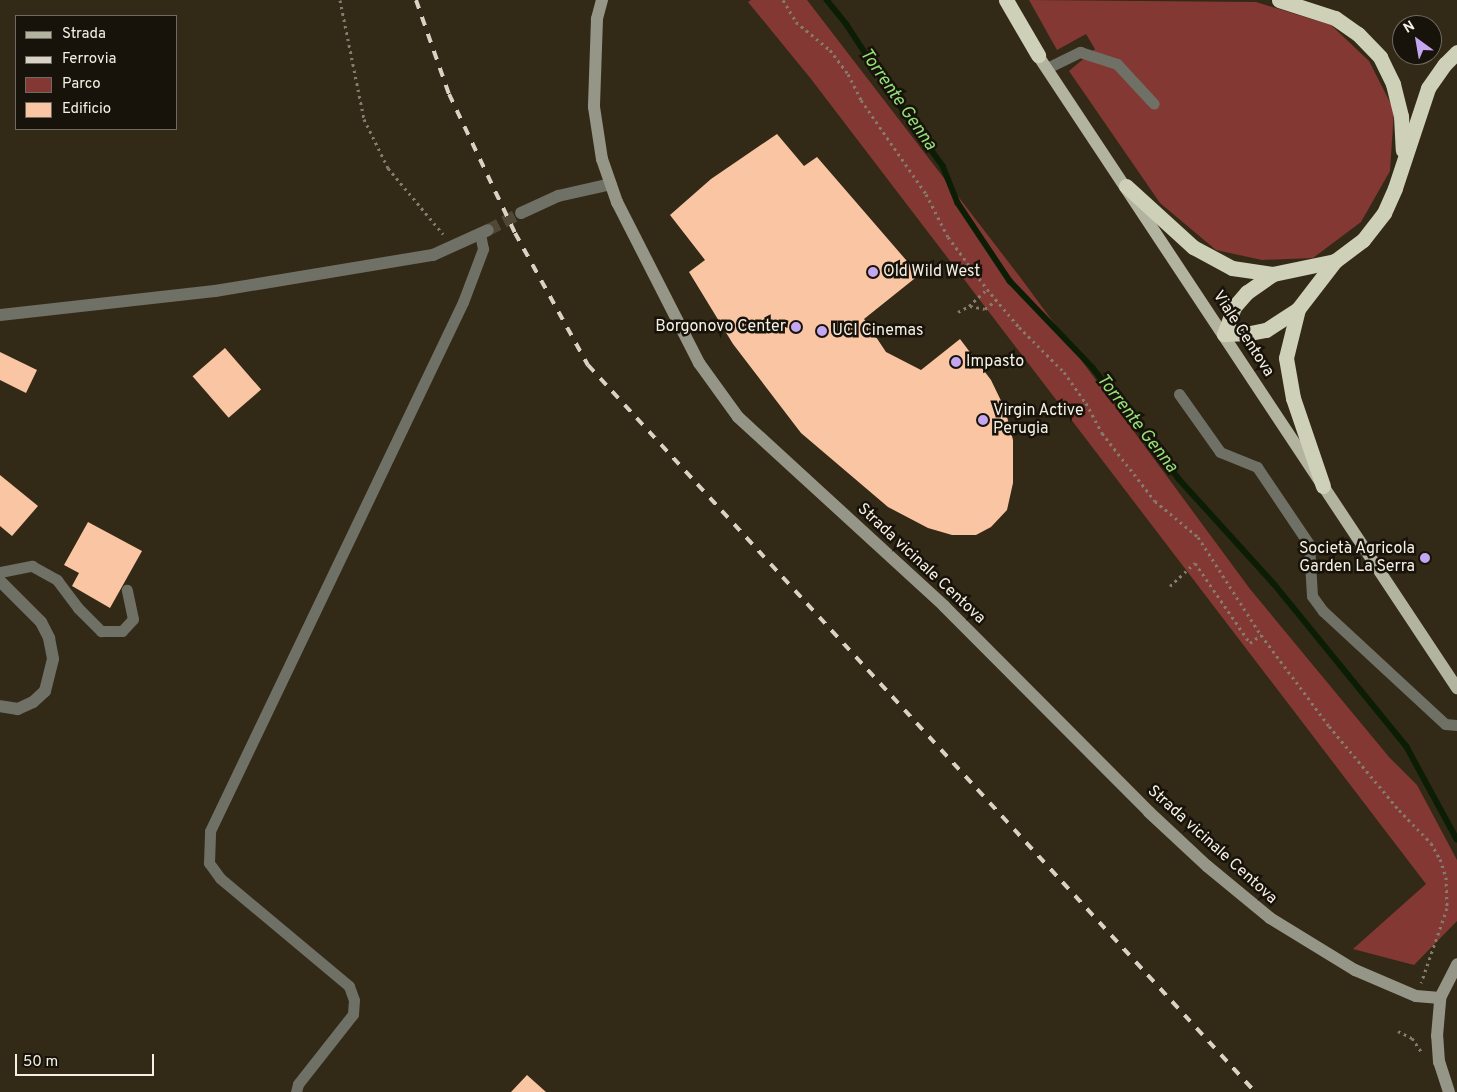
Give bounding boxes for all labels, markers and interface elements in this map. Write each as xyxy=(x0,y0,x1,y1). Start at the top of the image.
legend xyxy=(15,15,178,130)
north arrow xyxy=(1392,15,1442,65)
text: N xyxy=(1401,18,1418,38)
text: Strada xyxy=(62,25,106,44)
water label: Torrente Genna xyxy=(854,45,940,155)
text: Ferrovia xyxy=(62,50,116,69)
text: Parco xyxy=(62,75,101,94)
text: Edificio xyxy=(62,100,111,119)
place label: Old Wild West xyxy=(883,262,981,282)
marker: Old Wild West xyxy=(867,266,879,278)
street label: Viale Centova xyxy=(1208,287,1278,381)
place label: Borgonovo Center xyxy=(655,317,786,337)
marker: Borgonovo Center xyxy=(790,321,802,333)
place label: UCI Cinemas xyxy=(832,321,924,341)
marker: UCI Cinemas xyxy=(816,325,828,337)
place label: Impasto xyxy=(966,352,1024,372)
marker: Impasto xyxy=(950,356,962,368)
water label: Torrente Genna xyxy=(1091,370,1181,478)
place label: Virgin Active Perugia xyxy=(993,401,1084,439)
marker: Virgin Active Perugia xyxy=(977,414,989,426)
street label: Strada vicinale Centova xyxy=(853,500,989,628)
place label: Società Agricola Garden La Serra xyxy=(1298,539,1415,577)
marker: Società Agricola Garden La Serra xyxy=(1419,552,1431,564)
street label: Strada vicinale Centova xyxy=(1143,782,1281,908)
scale bar xyxy=(18,1044,156,1076)
text: 50 m xyxy=(23,1053,58,1072)

